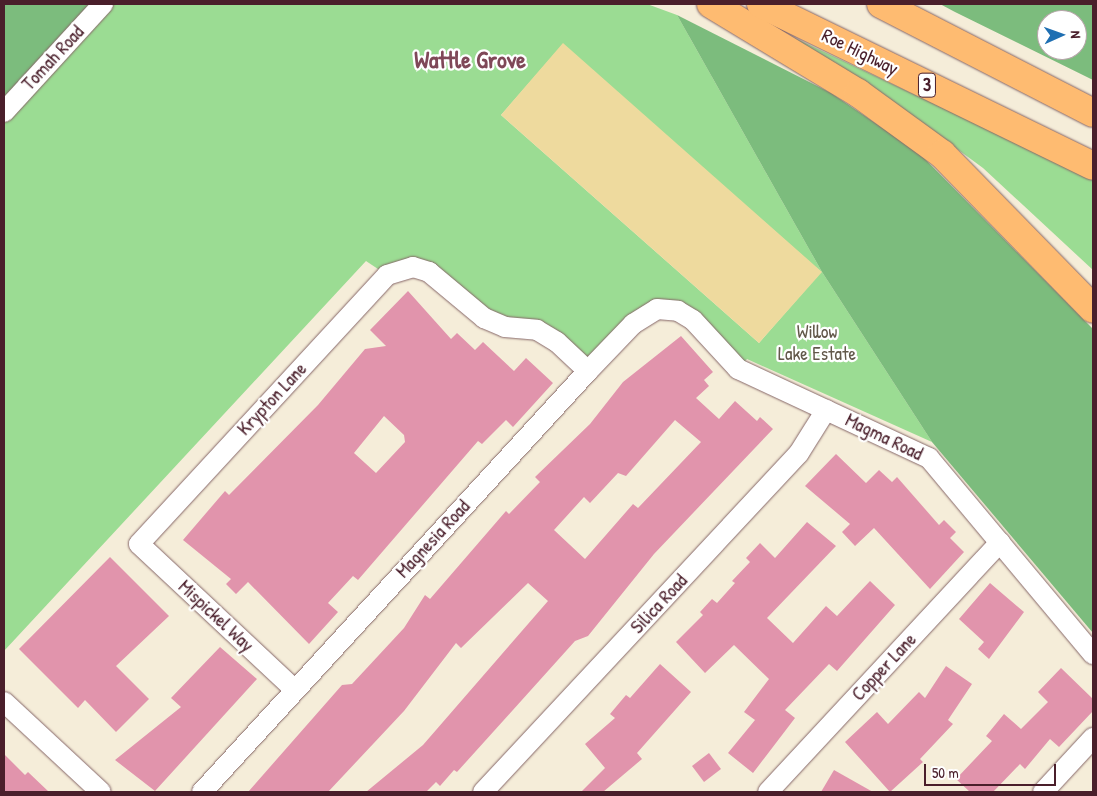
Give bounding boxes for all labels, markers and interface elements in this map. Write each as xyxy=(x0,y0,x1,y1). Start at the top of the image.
north arrow xyxy=(1037,10,1087,60)
street label: Tomah Road xyxy=(17,21,89,95)
street label: Roe Highway xyxy=(818,24,902,80)
text: N xyxy=(1067,30,1086,39)
district label: Wattle Grove xyxy=(414,46,526,74)
road number: 3 xyxy=(917,70,937,100)
park label: Willow Lake Estate xyxy=(778,321,856,365)
street label: Krypton Lane xyxy=(233,358,311,440)
street label: Magma Road xyxy=(842,409,926,465)
street label: Magnesia Road xyxy=(391,495,475,583)
street label: Silica Road xyxy=(626,570,692,638)
street label: Mispickel Way xyxy=(174,575,258,657)
street label: Copper Lane xyxy=(847,628,921,706)
scale bar xyxy=(927,754,1060,786)
text: 50 m xyxy=(932,762,959,783)

